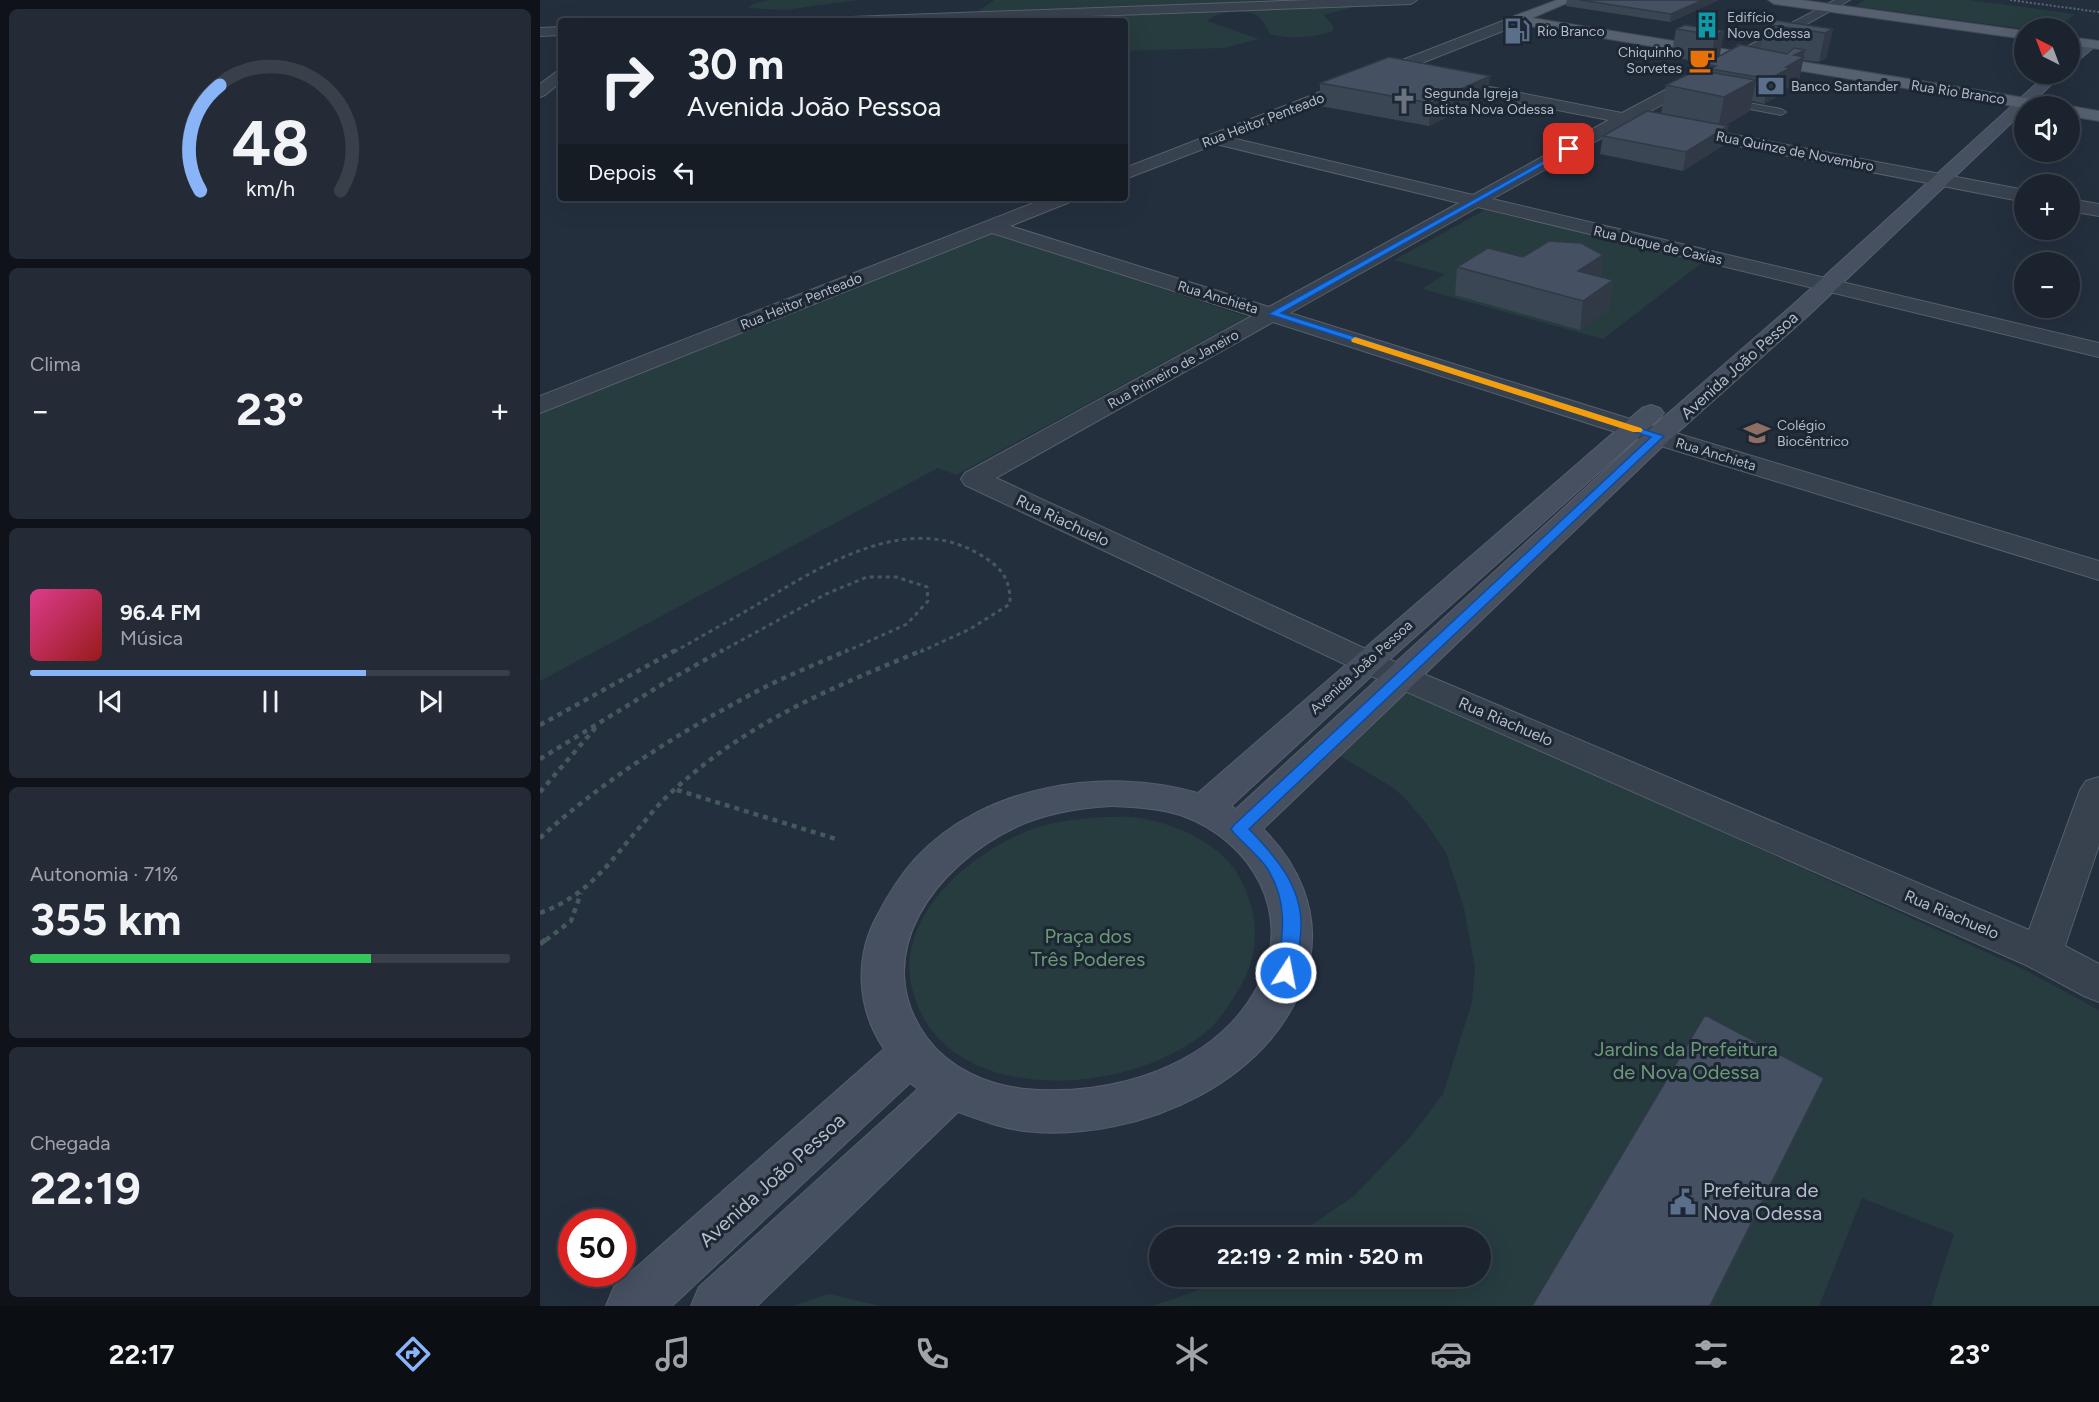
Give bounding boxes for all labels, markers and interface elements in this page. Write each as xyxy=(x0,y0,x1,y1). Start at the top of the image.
place label: Edifício Nova Odessa xyxy=(1727,9,1810,42)
building icon: Edifício Nova Odessa xyxy=(1692,10,1722,40)
fuel station icon: Rio Branco xyxy=(1502,16,1532,46)
north arrow xyxy=(2014,18,2080,84)
map controls xyxy=(2014,18,2080,318)
place label: Rio Branco xyxy=(1537,23,1605,40)
text: 30 m xyxy=(687,39,784,90)
icon: right xyxy=(588,42,666,120)
place label: Chiquinho Sorvetes xyxy=(1618,44,1682,77)
cafe icon: Chiquinho Sorvetes xyxy=(1687,45,1717,75)
bank icon: Banco Santander xyxy=(1756,71,1786,101)
street label: Rua Rio Branco xyxy=(1910,77,2006,108)
place label: Banco Santander xyxy=(1791,78,1898,95)
place label: Segunda Igreja Batista Nova Odessa xyxy=(1424,85,1554,118)
church icon: Segunda Igreja Batista Nova Odessa xyxy=(1389,86,1419,116)
street label: Rua Heitor Penteado xyxy=(1199,89,1327,152)
text: Avenida João Pessoa xyxy=(687,90,941,123)
button: sound xyxy=(2014,96,2080,162)
text: 48 xyxy=(231,106,309,181)
pin xyxy=(1543,123,1594,174)
street label: Rua Quinze de Novembro xyxy=(1714,128,1875,175)
icon: arrive xyxy=(1552,132,1585,165)
icon: left xyxy=(668,156,701,189)
text: Depois xyxy=(588,159,656,186)
button: + xyxy=(2014,174,2080,240)
text: km/h xyxy=(246,177,294,202)
street label: Rua Duque de Caxias xyxy=(1592,222,1724,269)
button: − xyxy=(2014,252,2080,318)
street label: Rua Heitor Penteado xyxy=(738,269,865,334)
street label: Rua Anchieta xyxy=(1176,277,1260,318)
street label: Avenida João Pessoa xyxy=(1677,308,1802,423)
street label: Rua Primeiro de Janeiro xyxy=(1105,326,1242,413)
text: Clima xyxy=(30,352,81,376)
text: 23° xyxy=(236,382,304,436)
text: − xyxy=(30,391,51,430)
text: + xyxy=(489,391,510,430)
place label: Colégio Biocêntrico xyxy=(1777,417,1849,450)
school or university icon: Colégio Biocêntrico xyxy=(1742,418,1772,448)
street label: Rua Anchieta xyxy=(1674,434,1758,475)
street label: Rua Riachuelo xyxy=(1013,491,1113,550)
text: 96.4 FM xyxy=(120,599,201,626)
street label: Avenida João Pessoa xyxy=(1307,617,1416,718)
text: Música xyxy=(120,626,183,650)
icon: previous xyxy=(94,685,127,718)
icon: pause xyxy=(254,685,287,718)
icon: next xyxy=(414,685,447,718)
street label: Rua Riachuelo xyxy=(1456,693,1556,750)
text: Autonomia · 71% xyxy=(30,862,178,886)
street label: Rua Riachuelo xyxy=(1902,886,2002,943)
text: 355 km xyxy=(30,892,181,946)
park label: Praça dos Três Poderes xyxy=(1031,924,1145,971)
position arrow xyxy=(1254,941,1318,1005)
park label: Jardins da Prefeitura de Nova Odessa xyxy=(1594,1037,1778,1084)
street label: Avenida João Pessoa xyxy=(694,1108,850,1252)
text: Chegada xyxy=(30,1131,110,1155)
text: 22:19 xyxy=(30,1161,141,1215)
place label: Prefeitura de Nova Odessa xyxy=(1703,1178,1822,1225)
public building icon: Prefeitura de Nova Odessa xyxy=(1668,1187,1698,1217)
speed limit sign: 50 xyxy=(558,1209,636,1287)
text: 22:19 · 2 min · 520 m xyxy=(1217,1243,1423,1270)
icon: directions xyxy=(392,1333,434,1375)
icon: music xyxy=(652,1333,694,1375)
icon: phone xyxy=(911,1333,953,1375)
icon: climate xyxy=(1171,1333,1213,1375)
icon: car xyxy=(1430,1333,1472,1375)
icon: filters xyxy=(1690,1333,1732,1375)
text: 22:17 xyxy=(109,1338,175,1371)
text: 23° xyxy=(1949,1338,1990,1371)

